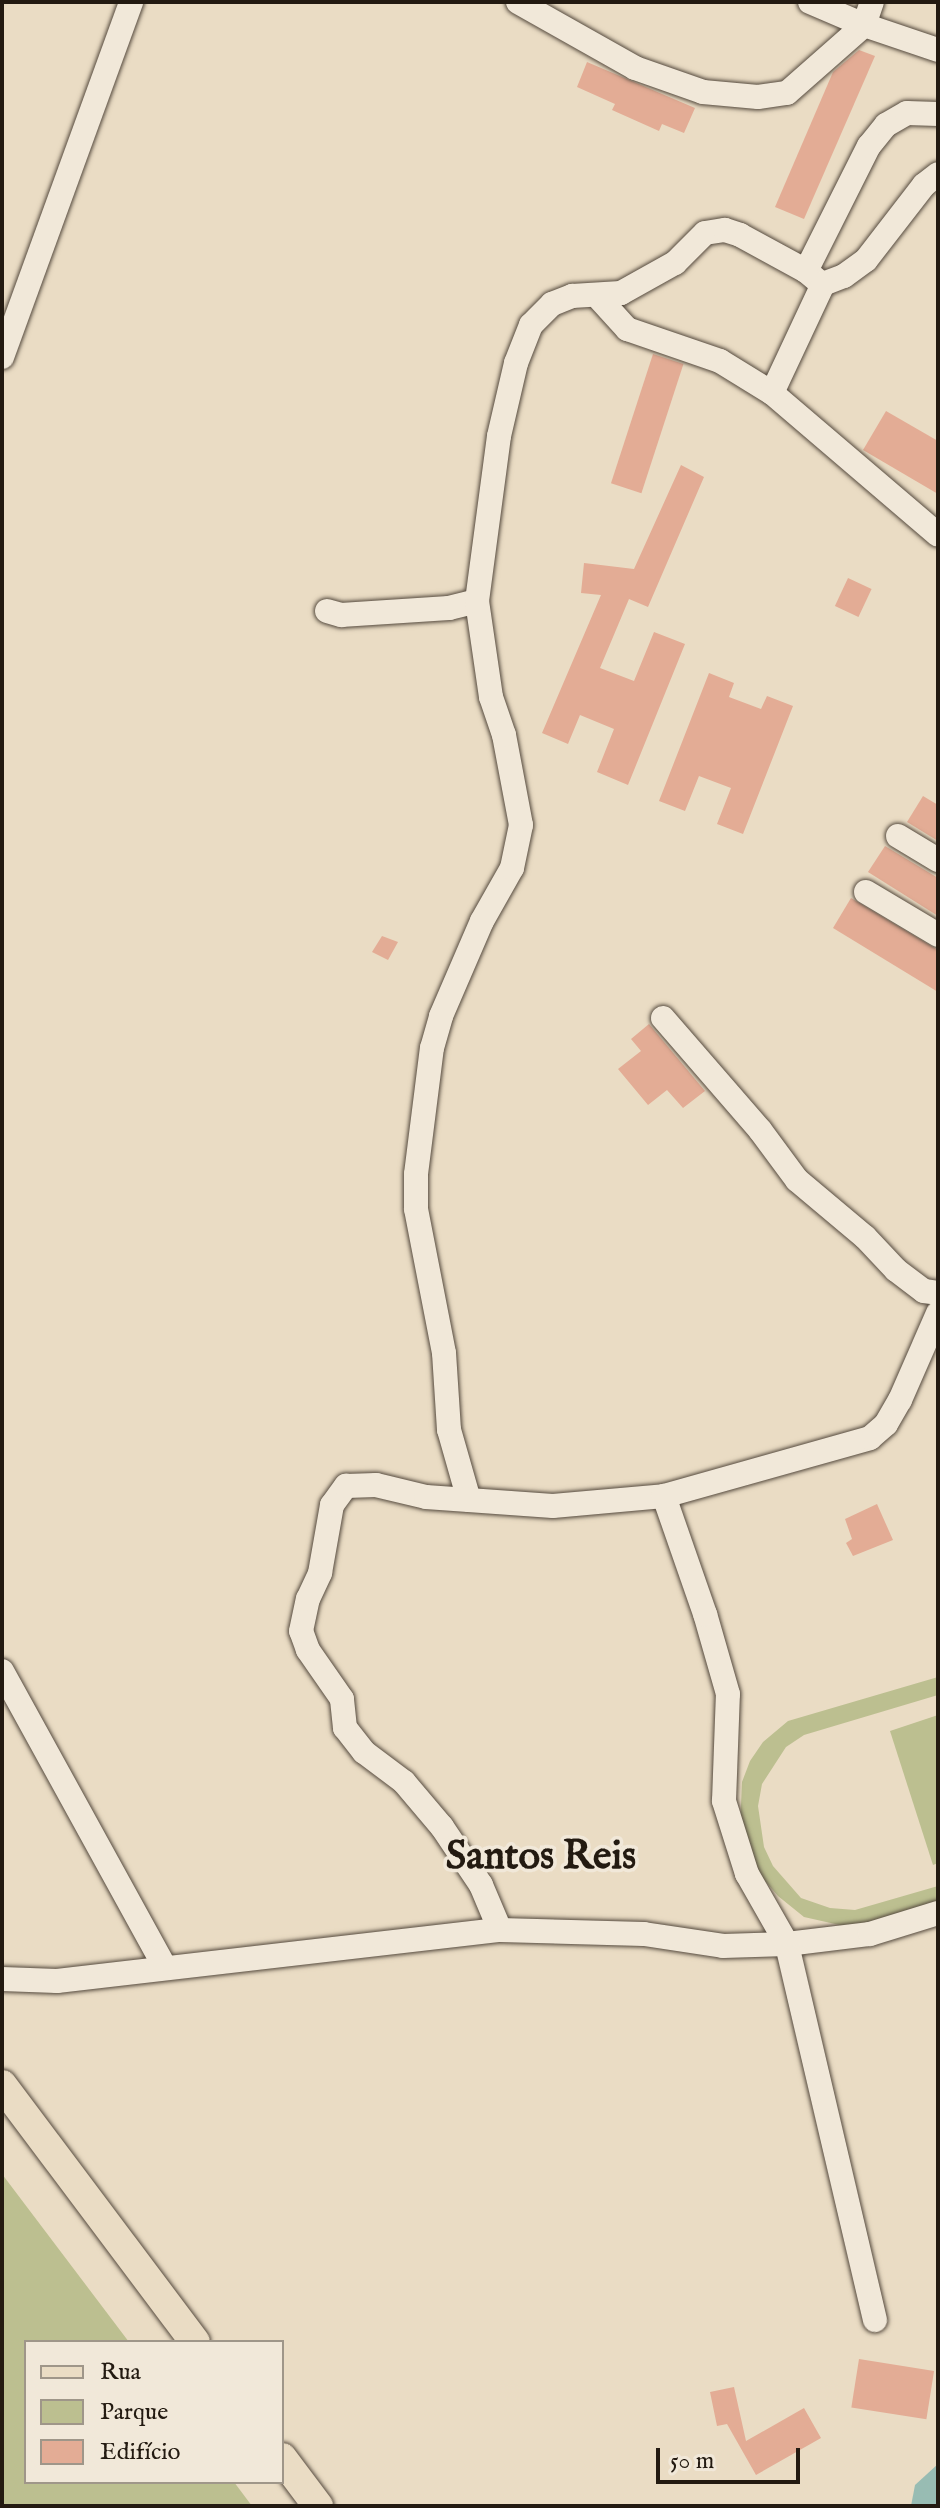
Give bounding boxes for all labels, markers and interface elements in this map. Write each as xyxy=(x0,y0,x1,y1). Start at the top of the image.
district label: Santos Reis xyxy=(446,1834,636,1882)
legend xyxy=(24,2340,284,2484)
text: Rua xyxy=(100,2357,141,2388)
text: Parque xyxy=(100,2397,168,2428)
scale bar xyxy=(660,2432,804,2482)
text: Edifício xyxy=(100,2437,180,2468)
text: 50 m xyxy=(670,2446,714,2477)

